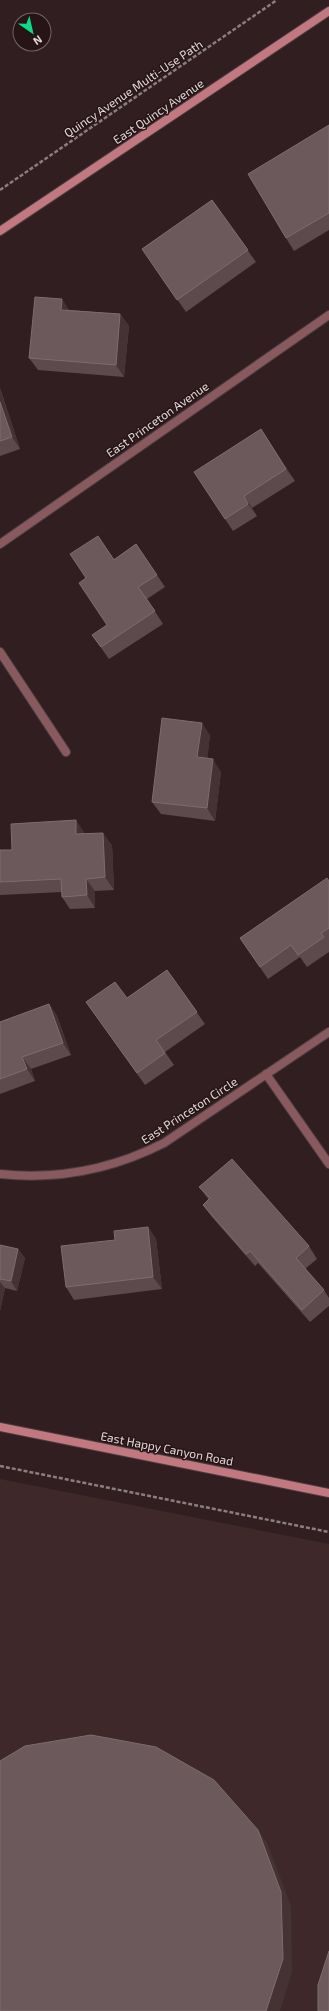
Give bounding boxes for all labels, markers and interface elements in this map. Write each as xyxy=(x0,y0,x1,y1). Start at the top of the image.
north arrow xyxy=(12,12,52,52)
text: N xyxy=(31,33,45,48)
street label: Quincy Avenue Multi-Use Path xyxy=(61,36,206,141)
street label: East Quincy Avenue xyxy=(110,76,206,147)
street label: East Princeton Avenue xyxy=(103,378,211,460)
street label: East Princeton Circle xyxy=(138,1074,240,1146)
street label: East Happy Canyon Road xyxy=(100,1428,234,1468)

